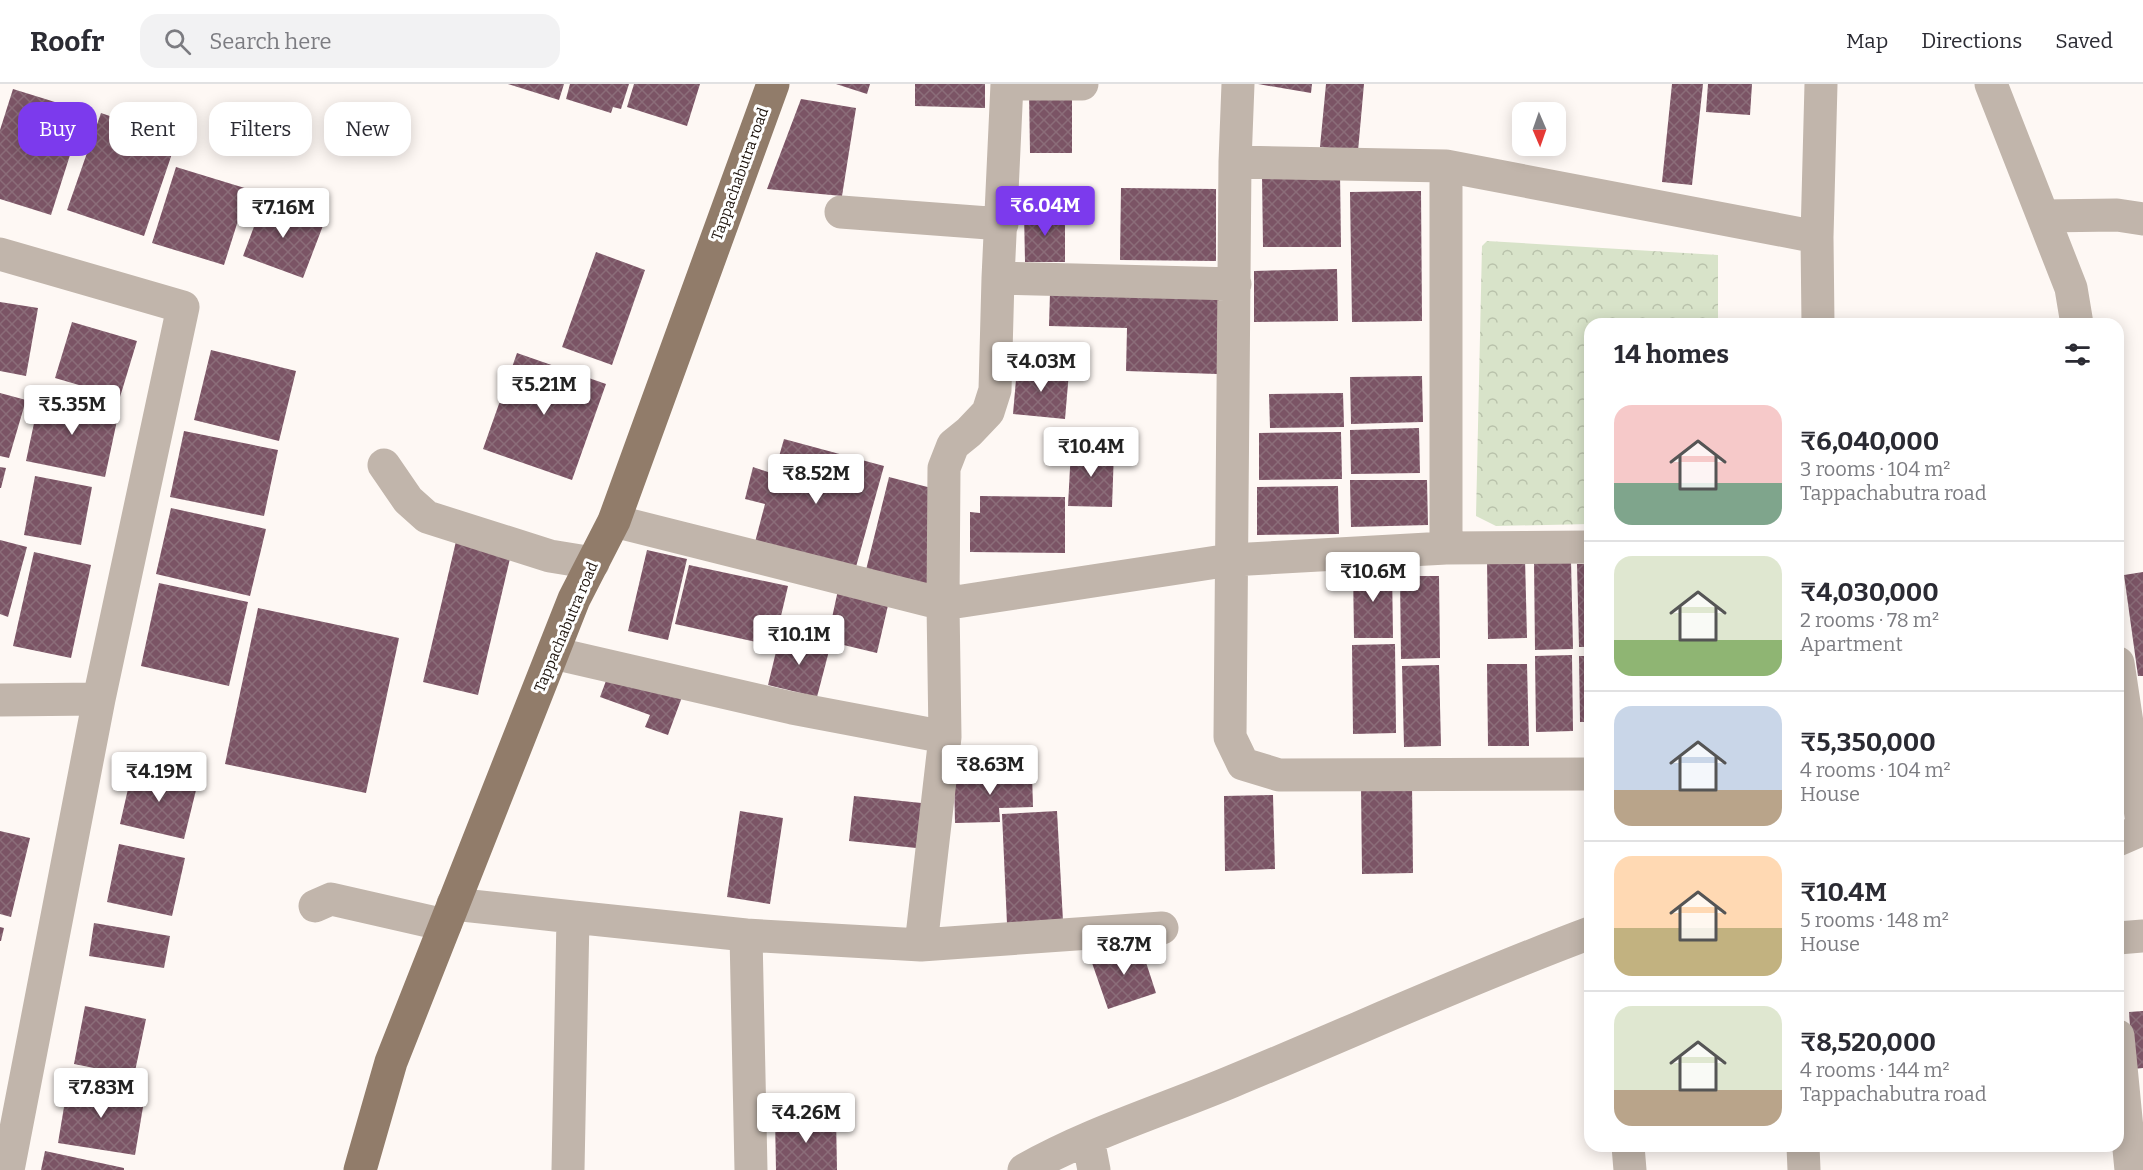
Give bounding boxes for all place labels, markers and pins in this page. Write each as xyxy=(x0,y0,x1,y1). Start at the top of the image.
pin: ₹6.04M xyxy=(996,186,1094,237)
pin: ₹7.16M xyxy=(234,188,332,239)
pin: ₹4.03M xyxy=(992,342,1090,393)
pin: ₹5.21M xyxy=(495,365,593,416)
pin: ₹5.35M xyxy=(23,385,121,436)
pin: ₹10.4M xyxy=(1042,427,1140,478)
pin: ₹8.52M xyxy=(767,454,865,505)
pin: ₹10.6M xyxy=(1324,552,1422,603)
pin: ₹10.1M xyxy=(750,615,848,666)
pin: ₹8.63M xyxy=(941,745,1039,796)
pin: ₹4.19M xyxy=(110,752,208,803)
pin: ₹8.7M xyxy=(1082,925,1166,976)
pin: ₹7.83M xyxy=(52,1068,150,1119)
pin: ₹4.26M xyxy=(757,1093,855,1144)

